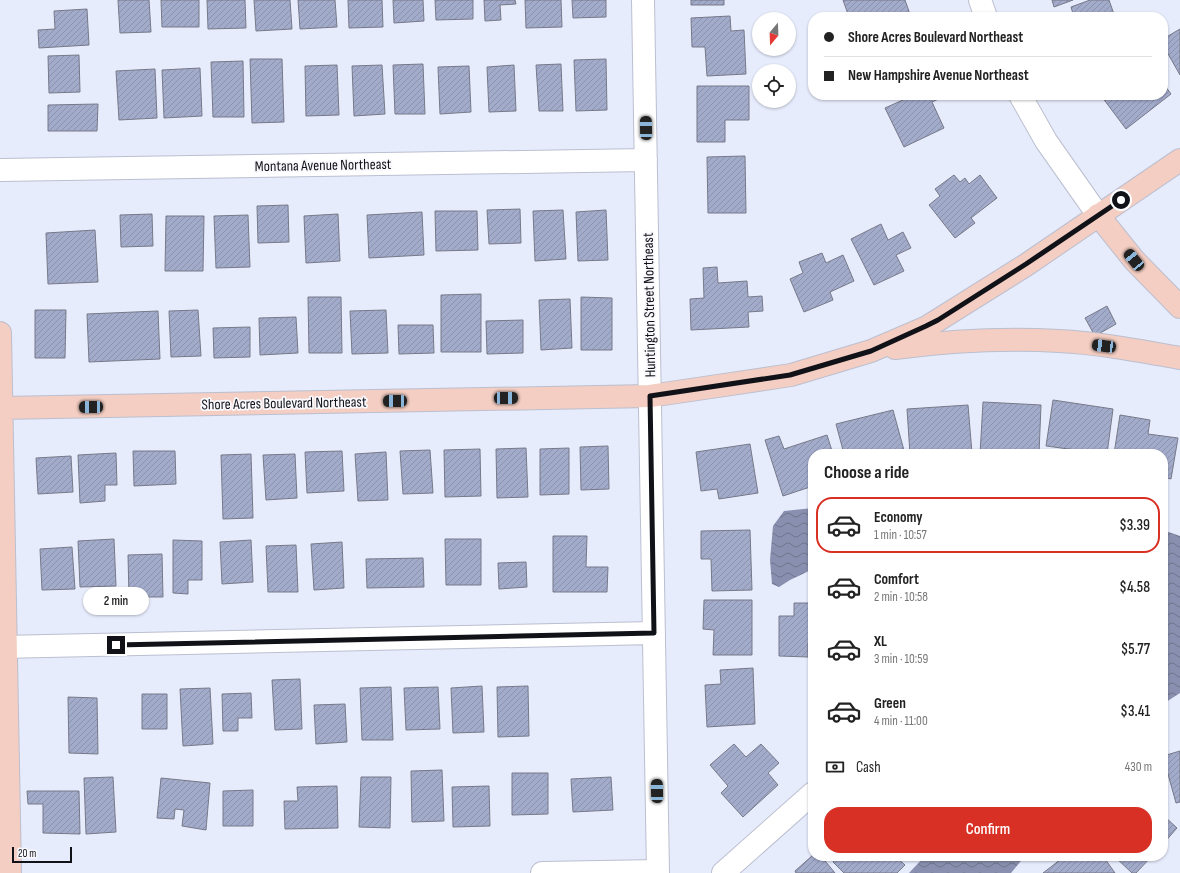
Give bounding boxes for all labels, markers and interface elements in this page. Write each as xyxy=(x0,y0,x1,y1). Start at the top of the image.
north arrow xyxy=(752,12,796,56)
map controls xyxy=(752,12,796,108)
text: Shore Acres Boulevard Northeast xyxy=(848,28,1023,47)
button: locate xyxy=(752,64,796,108)
text: New Hampshire Avenue Northeast xyxy=(848,66,1029,85)
car xyxy=(640,116,652,140)
street label: Montana Avenue Northeast xyxy=(255,155,392,176)
route start xyxy=(1112,191,1130,209)
street label: Huntington Street Northeast xyxy=(639,232,660,378)
car xyxy=(1122,247,1146,273)
car xyxy=(1091,339,1117,353)
car xyxy=(494,392,518,404)
street label: Shore Acres Boulevard Northeast xyxy=(201,393,367,414)
car xyxy=(383,395,407,407)
car xyxy=(79,401,103,413)
text: Choose a ride xyxy=(824,462,909,483)
icon: car xyxy=(826,507,862,543)
text: Economy xyxy=(874,508,923,527)
text: $3.39 xyxy=(1119,516,1150,535)
text: 1 min · 10:57 xyxy=(874,527,927,543)
icon: car xyxy=(826,569,862,605)
text: Comfort xyxy=(874,570,919,589)
text: $4.58 xyxy=(1119,578,1150,597)
callout: 2 min xyxy=(83,587,149,615)
text: 2 min · 10:58 xyxy=(874,589,928,605)
text: 2 min xyxy=(104,593,128,609)
icon: car xyxy=(826,631,862,667)
text: XL xyxy=(874,632,887,651)
route end xyxy=(107,636,125,654)
text: $5.77 xyxy=(1121,640,1150,659)
text: 3 min · 10:59 xyxy=(874,651,928,667)
icon: car xyxy=(826,693,862,729)
text: Green xyxy=(874,694,906,713)
text: $3.41 xyxy=(1120,702,1150,721)
text: 4 min · 11:00 xyxy=(874,713,928,729)
icon: cash xyxy=(824,756,846,778)
text: Cash xyxy=(856,758,881,777)
text: 430 m xyxy=(1125,759,1152,775)
car xyxy=(651,779,663,803)
button: Confirm xyxy=(824,807,1152,853)
scale bar xyxy=(12,845,72,864)
text: 20 m xyxy=(18,847,36,860)

